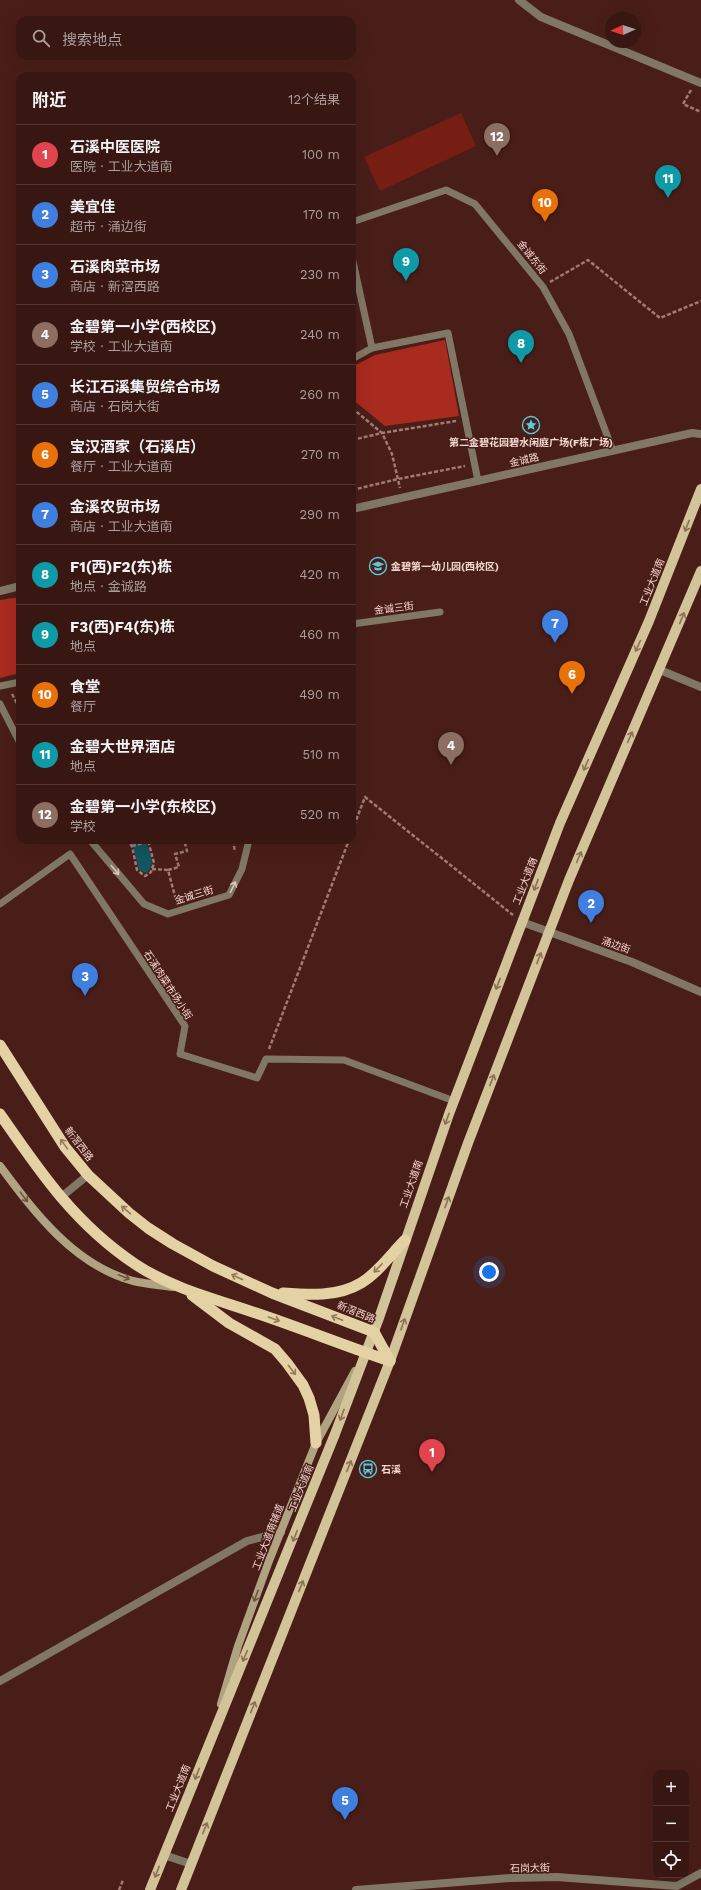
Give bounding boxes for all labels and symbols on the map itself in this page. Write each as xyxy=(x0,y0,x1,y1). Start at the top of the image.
north arrow xyxy=(605,12,641,48)
pin: 12 xyxy=(484,123,510,156)
pin: 11 xyxy=(655,165,681,198)
pin: 10 xyxy=(532,189,558,222)
street label: 金诚东街 xyxy=(515,238,549,276)
pin: 9 xyxy=(393,248,419,281)
pin: 8 xyxy=(508,330,534,363)
place icon: 第二金碧花园碧水闲庭广场(F栋广场) xyxy=(521,415,541,435)
place label: 第二金碧花园碧水闲庭广场(F栋广场) xyxy=(449,436,613,448)
street label: 金诚路 xyxy=(508,451,540,469)
one-way arrow xyxy=(683,519,691,531)
school or university icon: 金碧第一幼儿园(西校区) xyxy=(368,556,388,576)
street label: 工业大道南 xyxy=(638,557,666,607)
place label: 金碧第一幼儿园(西校区) xyxy=(390,560,499,572)
street label: 金诚三街 xyxy=(373,600,415,616)
pin: 7 xyxy=(542,610,568,643)
one-way arrow xyxy=(678,613,686,625)
one-way arrow xyxy=(634,640,641,652)
pin: 6 xyxy=(559,661,585,694)
pin: 4 xyxy=(438,732,464,765)
one-way arrow xyxy=(626,732,634,744)
one-way arrow xyxy=(581,759,589,771)
one-way arrow xyxy=(576,851,583,863)
street label: 工业大道南 xyxy=(511,856,539,906)
one-way arrow xyxy=(110,865,119,875)
one-way arrow xyxy=(532,879,540,891)
one-way arrow xyxy=(230,881,237,893)
street label: 金诚三街 xyxy=(173,884,215,906)
pin: 2 xyxy=(578,890,604,923)
street label: 涌边街 xyxy=(600,935,632,955)
street label: 石溪肉菜市场小街 xyxy=(142,948,194,1022)
one-way arrow xyxy=(535,953,543,965)
pin: 3 xyxy=(72,963,98,996)
one-way arrow xyxy=(493,978,501,990)
one-way arrow xyxy=(489,1074,497,1086)
one-way arrow xyxy=(443,1112,450,1125)
street label: 新滘西路 xyxy=(63,1125,95,1163)
one-way arrow xyxy=(60,1139,68,1150)
street label: 工业大道南 xyxy=(398,1159,424,1209)
one-way arrow xyxy=(19,1192,28,1203)
one-way arrow xyxy=(444,1195,451,1208)
one-way arrow xyxy=(120,1206,131,1215)
your location xyxy=(479,1262,499,1282)
one-way arrow xyxy=(374,1263,383,1274)
one-way arrow xyxy=(231,1273,243,1280)
one-way arrow xyxy=(117,1274,129,1281)
street label: 新滘西路 xyxy=(335,1299,377,1325)
one-way arrow xyxy=(332,1313,344,1321)
one-way arrow xyxy=(267,1316,279,1324)
one-way arrow xyxy=(400,1319,408,1331)
one-way arrow xyxy=(288,1365,297,1376)
one-way arrow xyxy=(338,1409,345,1422)
pin: 1 xyxy=(419,1439,445,1472)
bus stop icon: 石溪 xyxy=(358,1459,378,1479)
one-way arrow xyxy=(345,1460,353,1472)
street label: 工业大道南 xyxy=(287,1463,315,1513)
place label: 石溪 xyxy=(381,1464,401,1475)
street label: 工业大道南辅道 xyxy=(250,1502,286,1572)
one-way arrow xyxy=(290,1530,298,1542)
one-way arrow xyxy=(297,1581,305,1593)
one-way arrow xyxy=(252,1590,259,1603)
one-way arrow xyxy=(240,1650,248,1662)
one-way arrow xyxy=(250,1702,257,1714)
street label: 工业大道南 xyxy=(164,1763,192,1813)
one-way arrow xyxy=(192,1767,200,1779)
pin: 5 xyxy=(332,1787,358,1820)
one-way arrow xyxy=(202,1823,209,1835)
street label: 石岗大街 xyxy=(510,1862,550,1874)
one-way arrow xyxy=(153,1866,161,1878)

